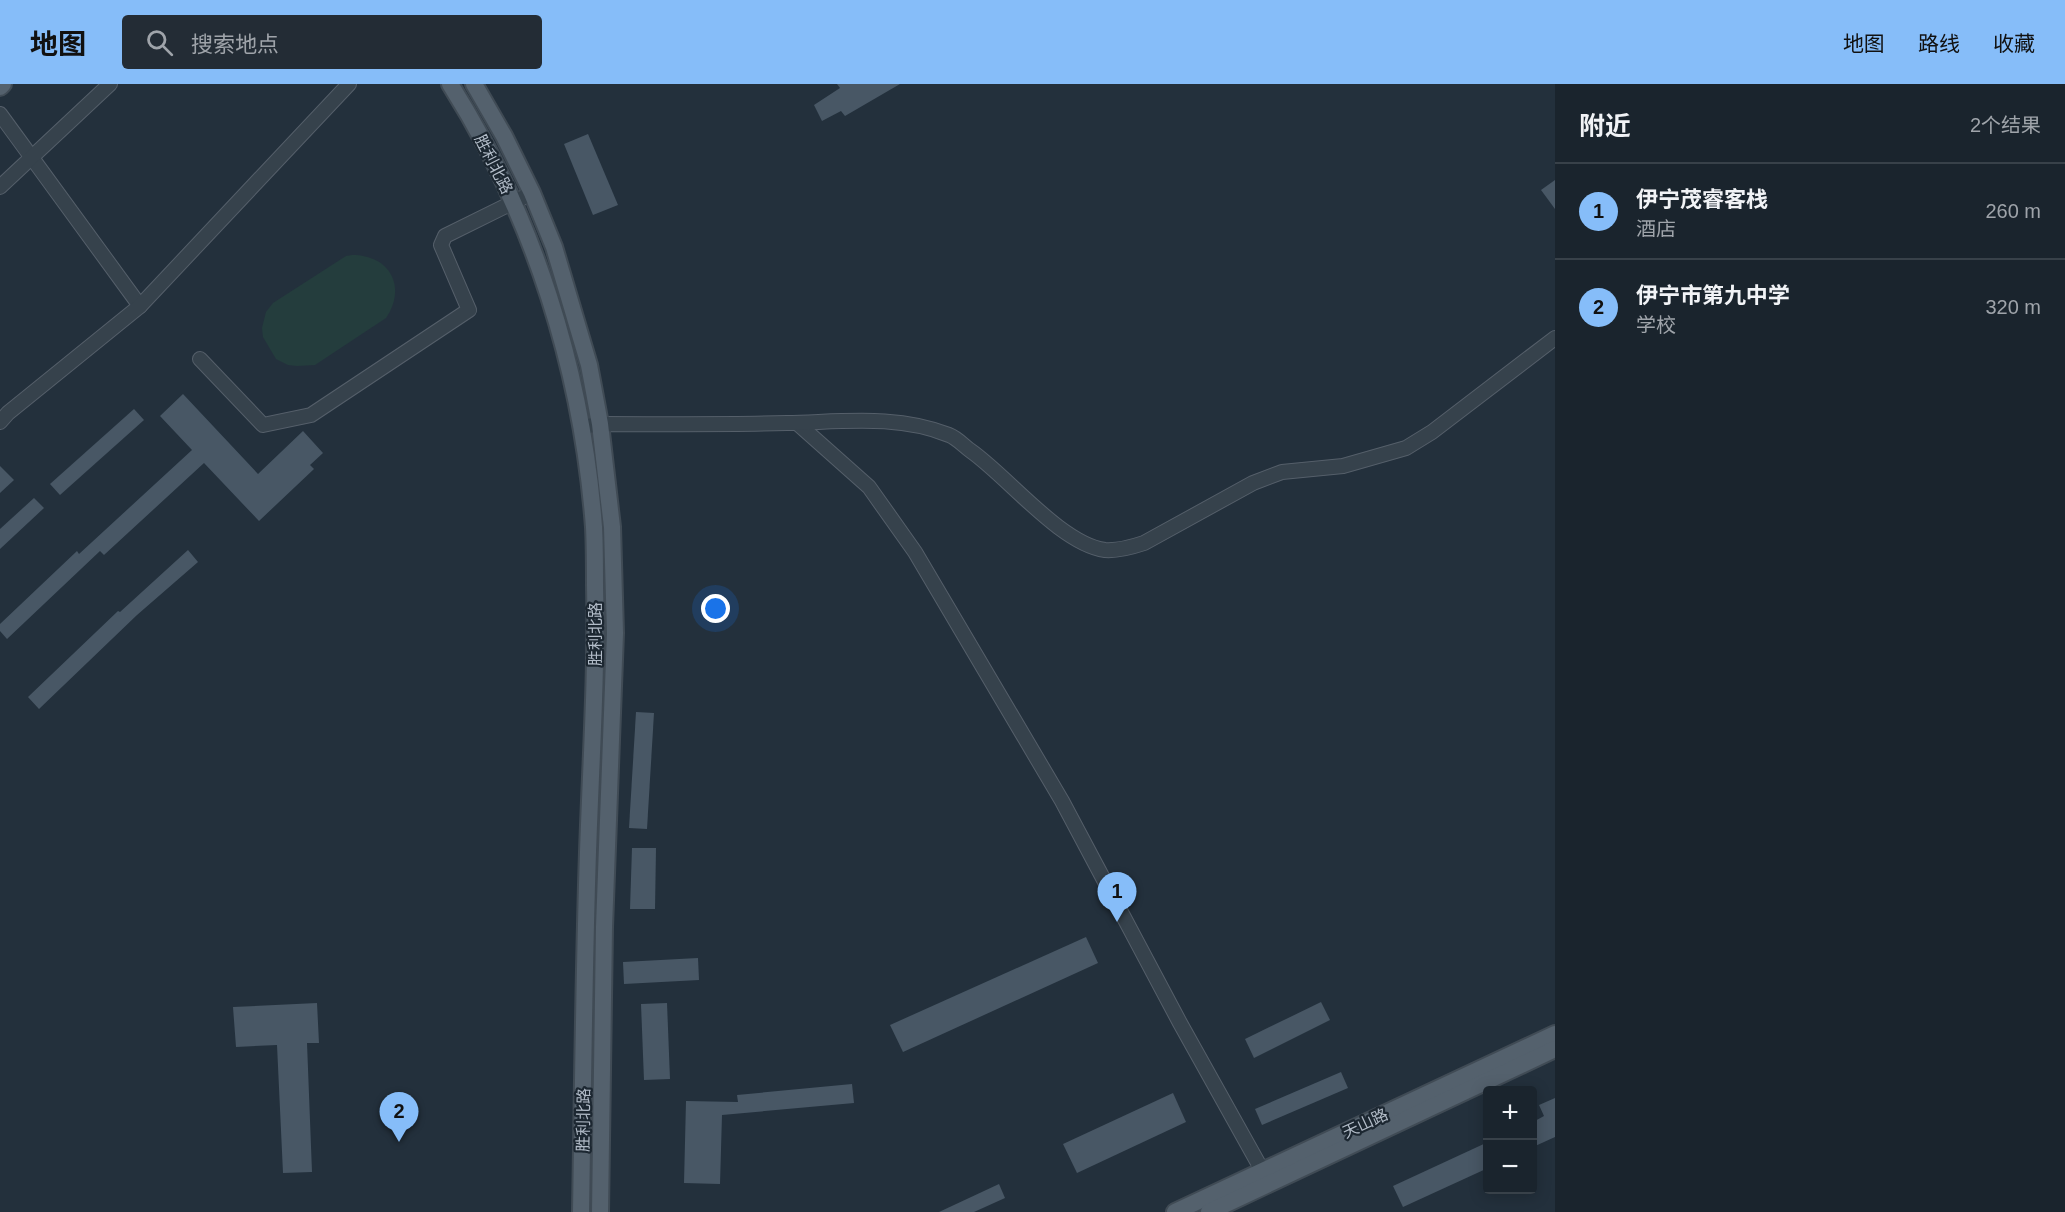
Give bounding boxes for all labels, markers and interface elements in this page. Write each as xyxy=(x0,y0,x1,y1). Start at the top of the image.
search box xyxy=(122,15,542,69)
icon: search xyxy=(143,26,176,59)
text: 地图 xyxy=(30,29,86,60)
text: 搜索地点 xyxy=(191,32,279,57)
text: 地图 xyxy=(1843,32,1885,55)
text: 路线 xyxy=(1918,32,1960,55)
text: 收藏 xyxy=(1993,32,2035,55)
text: 附近 xyxy=(1579,111,1631,141)
text: 2个结果 xyxy=(1970,114,2041,136)
street label: 胜利北路 xyxy=(471,132,516,197)
text: 伊宁茂睿客栈 xyxy=(1636,187,1768,212)
text: 1 xyxy=(1593,200,1604,222)
text: 260 m xyxy=(1985,200,2041,222)
text: 酒店 xyxy=(1636,218,1676,240)
text: 伊宁市第九中学 xyxy=(1636,283,1790,308)
text: 2 xyxy=(1593,296,1604,318)
text: 320 m xyxy=(1985,296,2041,318)
text: 学校 xyxy=(1636,314,1676,336)
your location xyxy=(701,594,730,623)
street label: 胜利北路 xyxy=(587,602,604,666)
pin: 1 xyxy=(1098,872,1136,922)
map controls xyxy=(1483,1086,1537,1194)
button: + xyxy=(1483,1086,1537,1140)
street label: 胜利北路 xyxy=(574,1088,593,1152)
pin: 2 xyxy=(380,1092,418,1142)
street label: 天山路 xyxy=(1340,1106,1391,1141)
button: − xyxy=(1483,1140,1537,1194)

